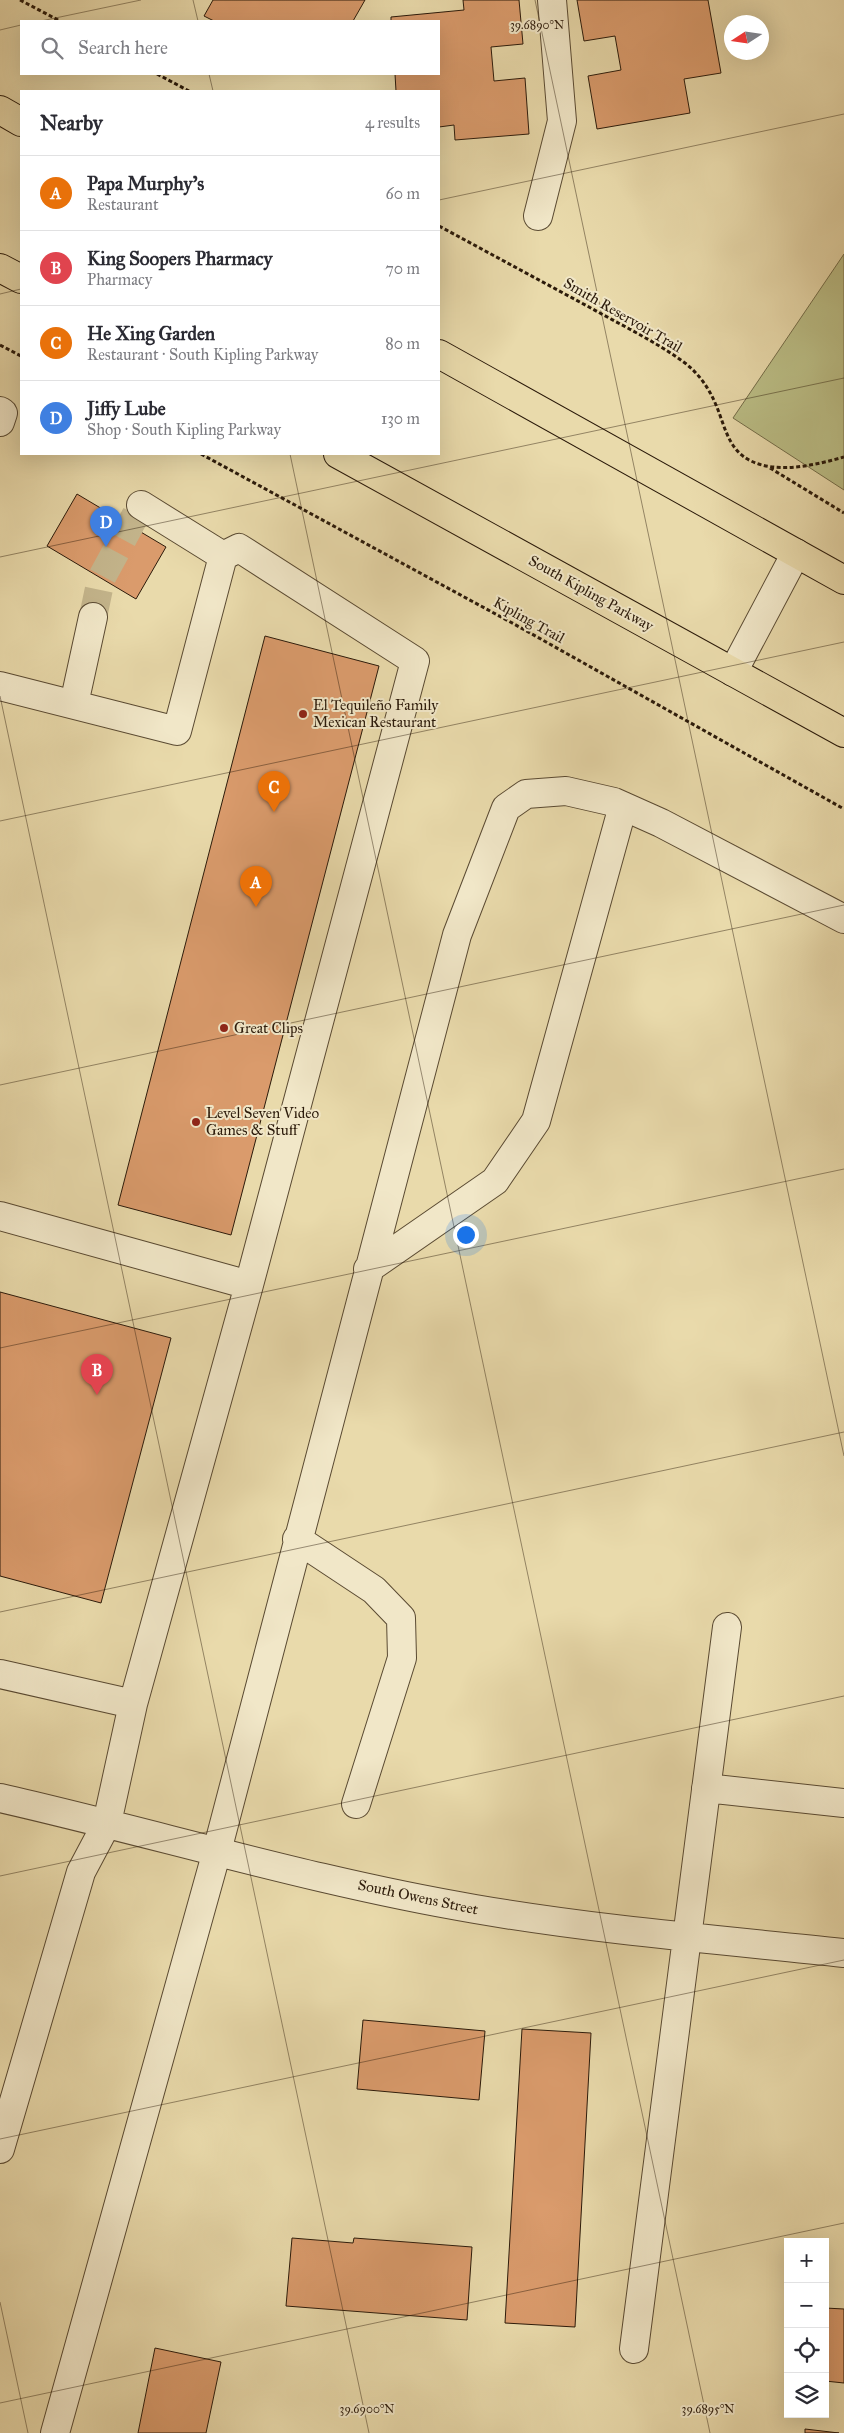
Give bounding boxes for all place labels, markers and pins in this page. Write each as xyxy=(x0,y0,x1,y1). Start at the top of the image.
pin: D xyxy=(90,506,122,547)
place label: El Tequileño Family Mexican Restaurant xyxy=(313,696,439,731)
marker: El Tequileño Family Mexican Restaurant xyxy=(297,708,309,720)
pin: C xyxy=(258,771,290,812)
pin: A xyxy=(240,866,272,907)
place label: Great Clips xyxy=(234,1019,303,1037)
marker: Great Clips xyxy=(218,1022,230,1034)
place label: Level Seven Video Games & Stuff xyxy=(206,1104,319,1139)
marker: Level Seven Video Games & Stuff xyxy=(190,1116,202,1128)
pin: B xyxy=(81,1354,113,1395)

